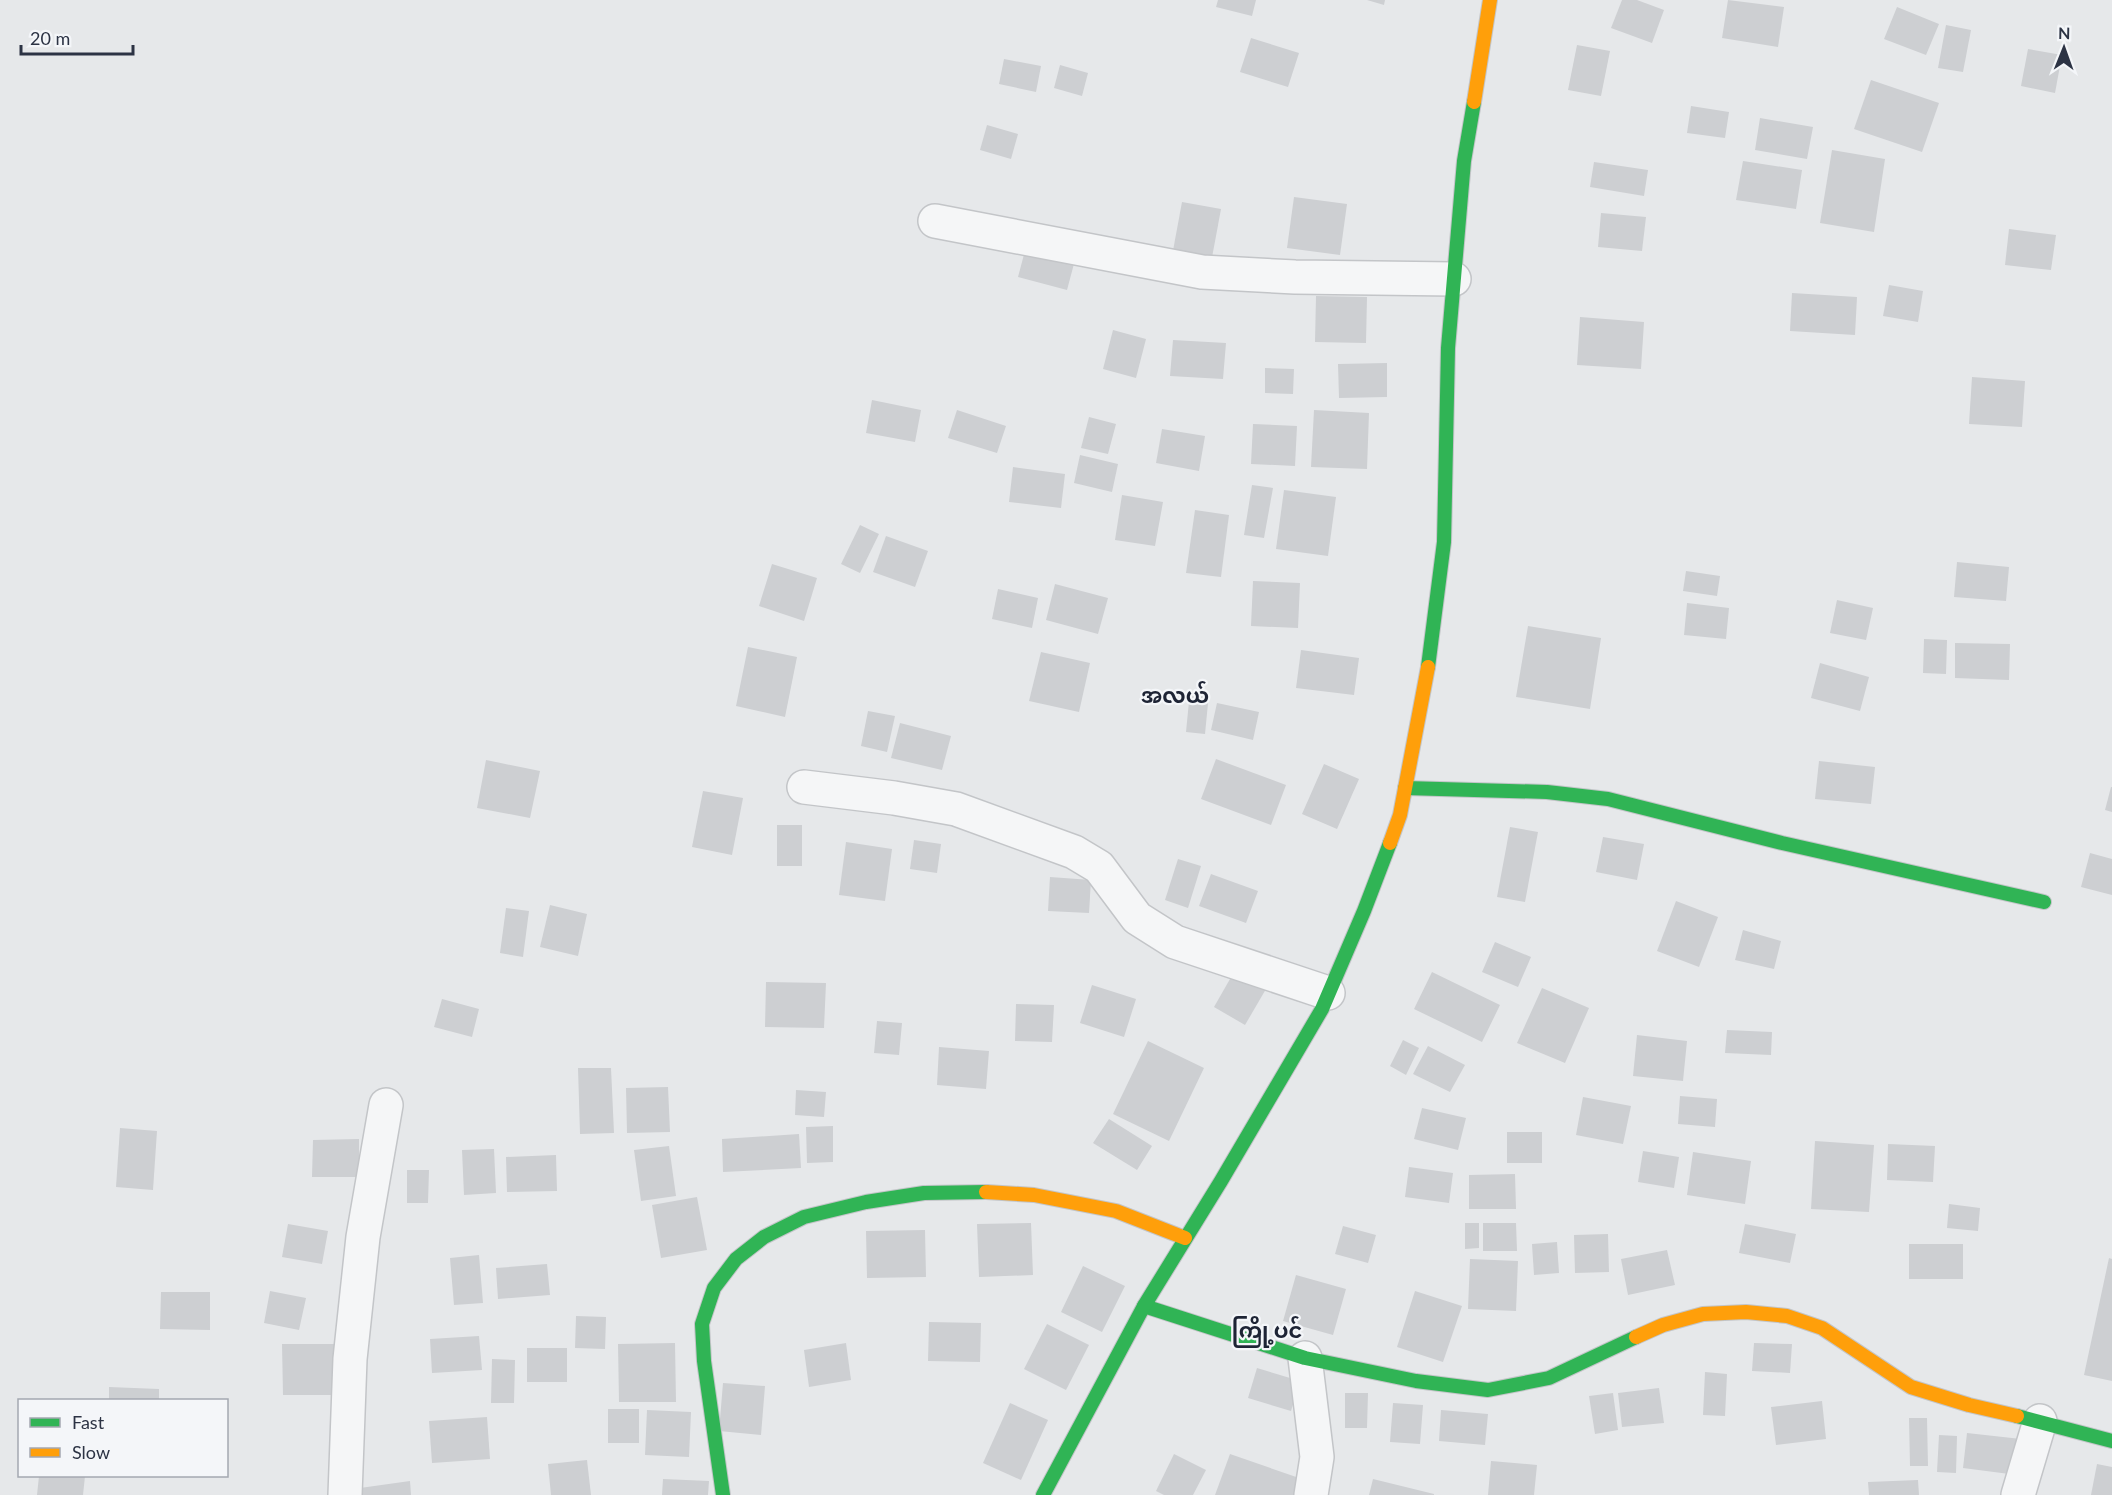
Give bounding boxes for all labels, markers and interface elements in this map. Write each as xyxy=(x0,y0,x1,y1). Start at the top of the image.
scale bar xyxy=(21,18,134,56)
north arrow xyxy=(2034,18,2094,78)
text: N xyxy=(2058,23,2071,42)
text: 20 m xyxy=(30,27,70,49)
district label: အလယ် xyxy=(1141,680,1209,707)
district label: ကြို့ပင် xyxy=(1232,1315,1302,1348)
legend xyxy=(18,1399,228,1477)
text: Fast xyxy=(72,1411,105,1433)
text: Slow xyxy=(72,1441,110,1463)

